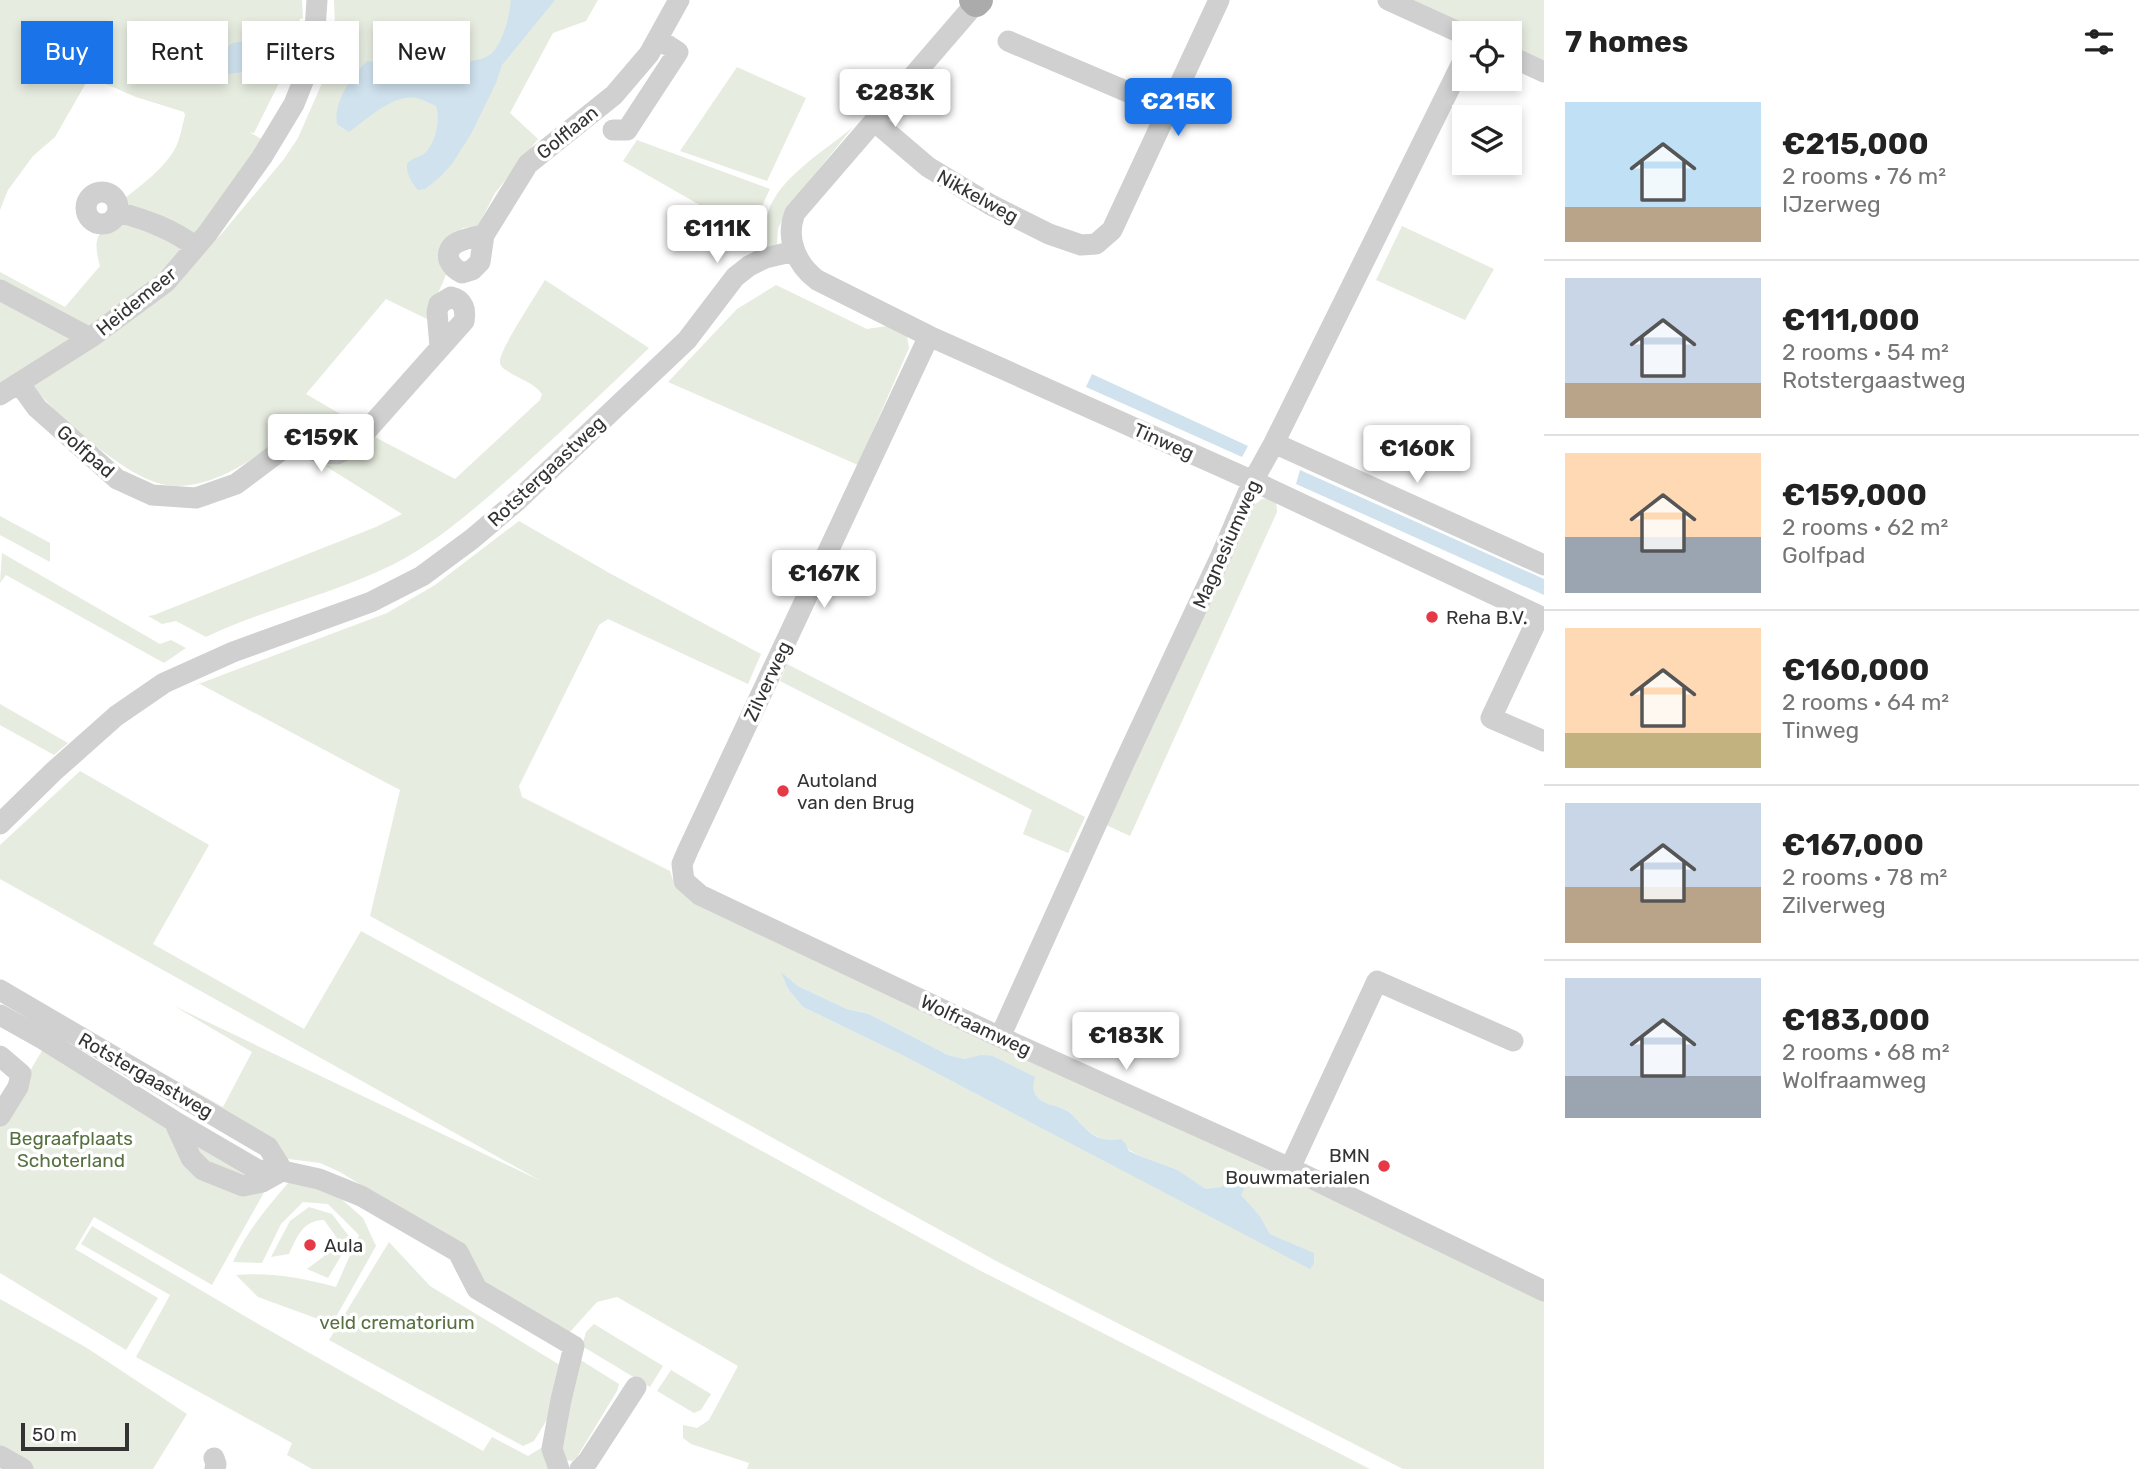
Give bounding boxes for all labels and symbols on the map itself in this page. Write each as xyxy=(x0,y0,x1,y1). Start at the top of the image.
pin: €283K xyxy=(846,69,944,129)
pin: €215K xyxy=(1129,78,1227,138)
street label: Golflaan xyxy=(532,101,603,164)
street label: Nikkelweg xyxy=(933,165,1022,228)
pin: €111K xyxy=(668,205,766,265)
street label: Heidemeer xyxy=(92,262,182,341)
street label: Rotstergaastweg xyxy=(483,411,610,532)
pin: €159K xyxy=(272,414,370,474)
street label: Tinweg xyxy=(1130,418,1198,465)
street label: Golfpad xyxy=(52,420,119,483)
pin: €160K xyxy=(1368,426,1466,485)
street label: Magnesiumweg xyxy=(1188,476,1265,612)
pin: €167K xyxy=(775,550,873,610)
place label: Reha B.V. xyxy=(1446,606,1528,629)
marker: Reha B.V. xyxy=(1424,609,1440,625)
street label: Zilverweg xyxy=(739,638,796,725)
place label: Autoland van den Brug xyxy=(797,769,915,814)
marker: Autoland van den Brug xyxy=(775,783,791,799)
street label: Wolfraamweg xyxy=(917,990,1035,1061)
pin: €183K xyxy=(1077,1012,1175,1072)
street label: Rotstergaastweg xyxy=(74,1028,217,1123)
park label: Begraafplaats Schoterland xyxy=(9,1127,133,1172)
place label: BMN Bouwmaterialen xyxy=(1225,1144,1370,1189)
marker: BMN Bouwmaterialen xyxy=(1376,1158,1392,1174)
place label: Aula xyxy=(324,1234,363,1257)
marker: Aula xyxy=(302,1237,318,1253)
park label: veld crematorium xyxy=(319,1311,475,1334)
scale bar xyxy=(21,1420,130,1452)

